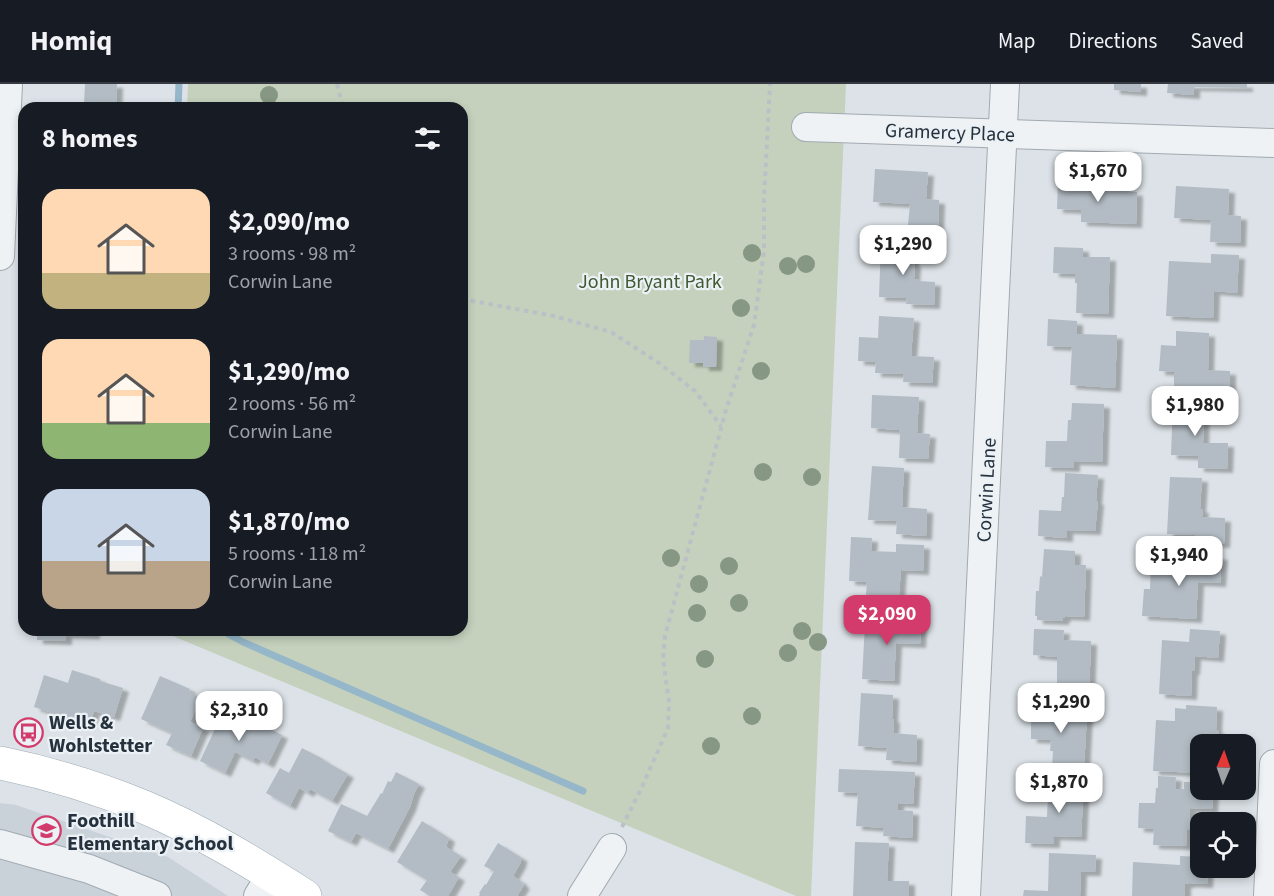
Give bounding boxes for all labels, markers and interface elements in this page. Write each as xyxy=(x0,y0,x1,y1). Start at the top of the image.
text: Homiq xyxy=(30,21,112,61)
text: Map xyxy=(998,26,1036,56)
text: Directions xyxy=(1069,26,1157,56)
text: Saved xyxy=(1190,26,1244,56)
street label: Gramercy Place xyxy=(885,117,1015,149)
text: 8 homes xyxy=(42,120,137,157)
icon: filters xyxy=(411,122,444,155)
pin: $1,670 xyxy=(1049,152,1147,203)
text: $1,670 xyxy=(1069,157,1127,185)
text: $2,090/mo xyxy=(228,203,350,240)
icon: home xyxy=(90,213,162,285)
pin: $1,290 xyxy=(854,225,952,276)
text: $1,290 xyxy=(874,230,932,258)
text: 3 rooms · 98 m² xyxy=(228,240,356,268)
text: Corwin Lane xyxy=(228,268,332,296)
park label: John Bryant Park xyxy=(578,268,722,296)
text: $1,290/mo xyxy=(228,353,350,390)
icon: home xyxy=(90,363,162,435)
pin: $1,980 xyxy=(1146,386,1244,437)
text: 2 rooms · 56 m² xyxy=(228,390,356,418)
text: $1,980 xyxy=(1166,391,1224,419)
text: Corwin Lane xyxy=(228,418,332,446)
street label: Corwin Lane xyxy=(970,437,1004,543)
text: $1,870/mo xyxy=(228,503,350,540)
icon: home xyxy=(90,513,162,585)
pin: $1,940 xyxy=(1130,536,1228,587)
text: 5 rooms · 118 m² xyxy=(228,540,366,568)
text: $1,940 xyxy=(1150,541,1208,569)
text: Corwin Lane xyxy=(228,568,332,596)
pin: $2,090 xyxy=(838,595,936,646)
text: $2,090 xyxy=(858,600,916,628)
pin: $1,290 xyxy=(1012,683,1110,734)
text: $1,290 xyxy=(1032,688,1090,716)
pin: $2,310 xyxy=(190,691,288,742)
text: $2,310 xyxy=(210,696,268,724)
place label: Wells & Wohlstetter xyxy=(49,709,152,760)
bus stop icon: Wells & Wohlstetter xyxy=(12,717,44,749)
north arrow xyxy=(1190,734,1256,800)
map controls xyxy=(1190,734,1256,878)
pin: $1,870 xyxy=(1010,763,1108,814)
text: $1,870 xyxy=(1030,768,1088,796)
place label: Foothill Elementary School xyxy=(67,807,233,858)
button: locate xyxy=(1190,812,1256,878)
school or university icon: Foothill Elementary School xyxy=(30,815,62,847)

